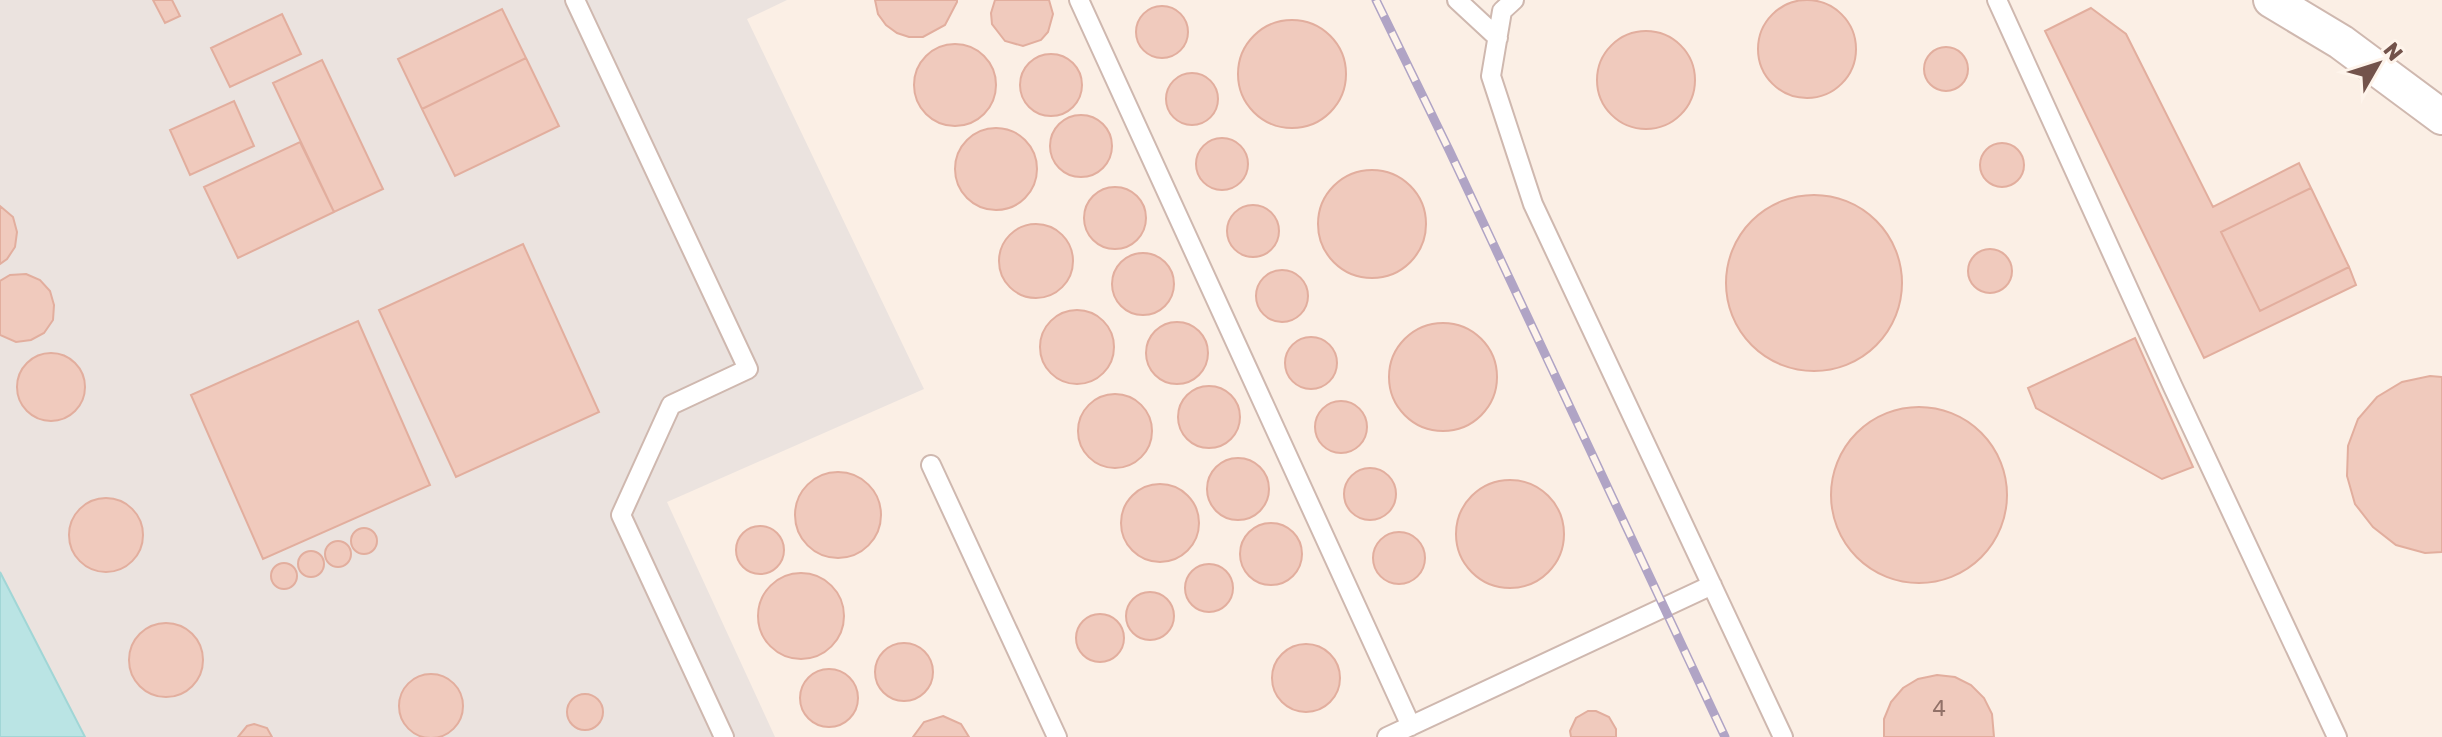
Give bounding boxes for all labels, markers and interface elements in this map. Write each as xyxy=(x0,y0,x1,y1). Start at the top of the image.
north arrow xyxy=(2338,24,2418,104)
text: N xyxy=(2378,37,2409,66)
house number: 4 xyxy=(1932,695,1946,722)

